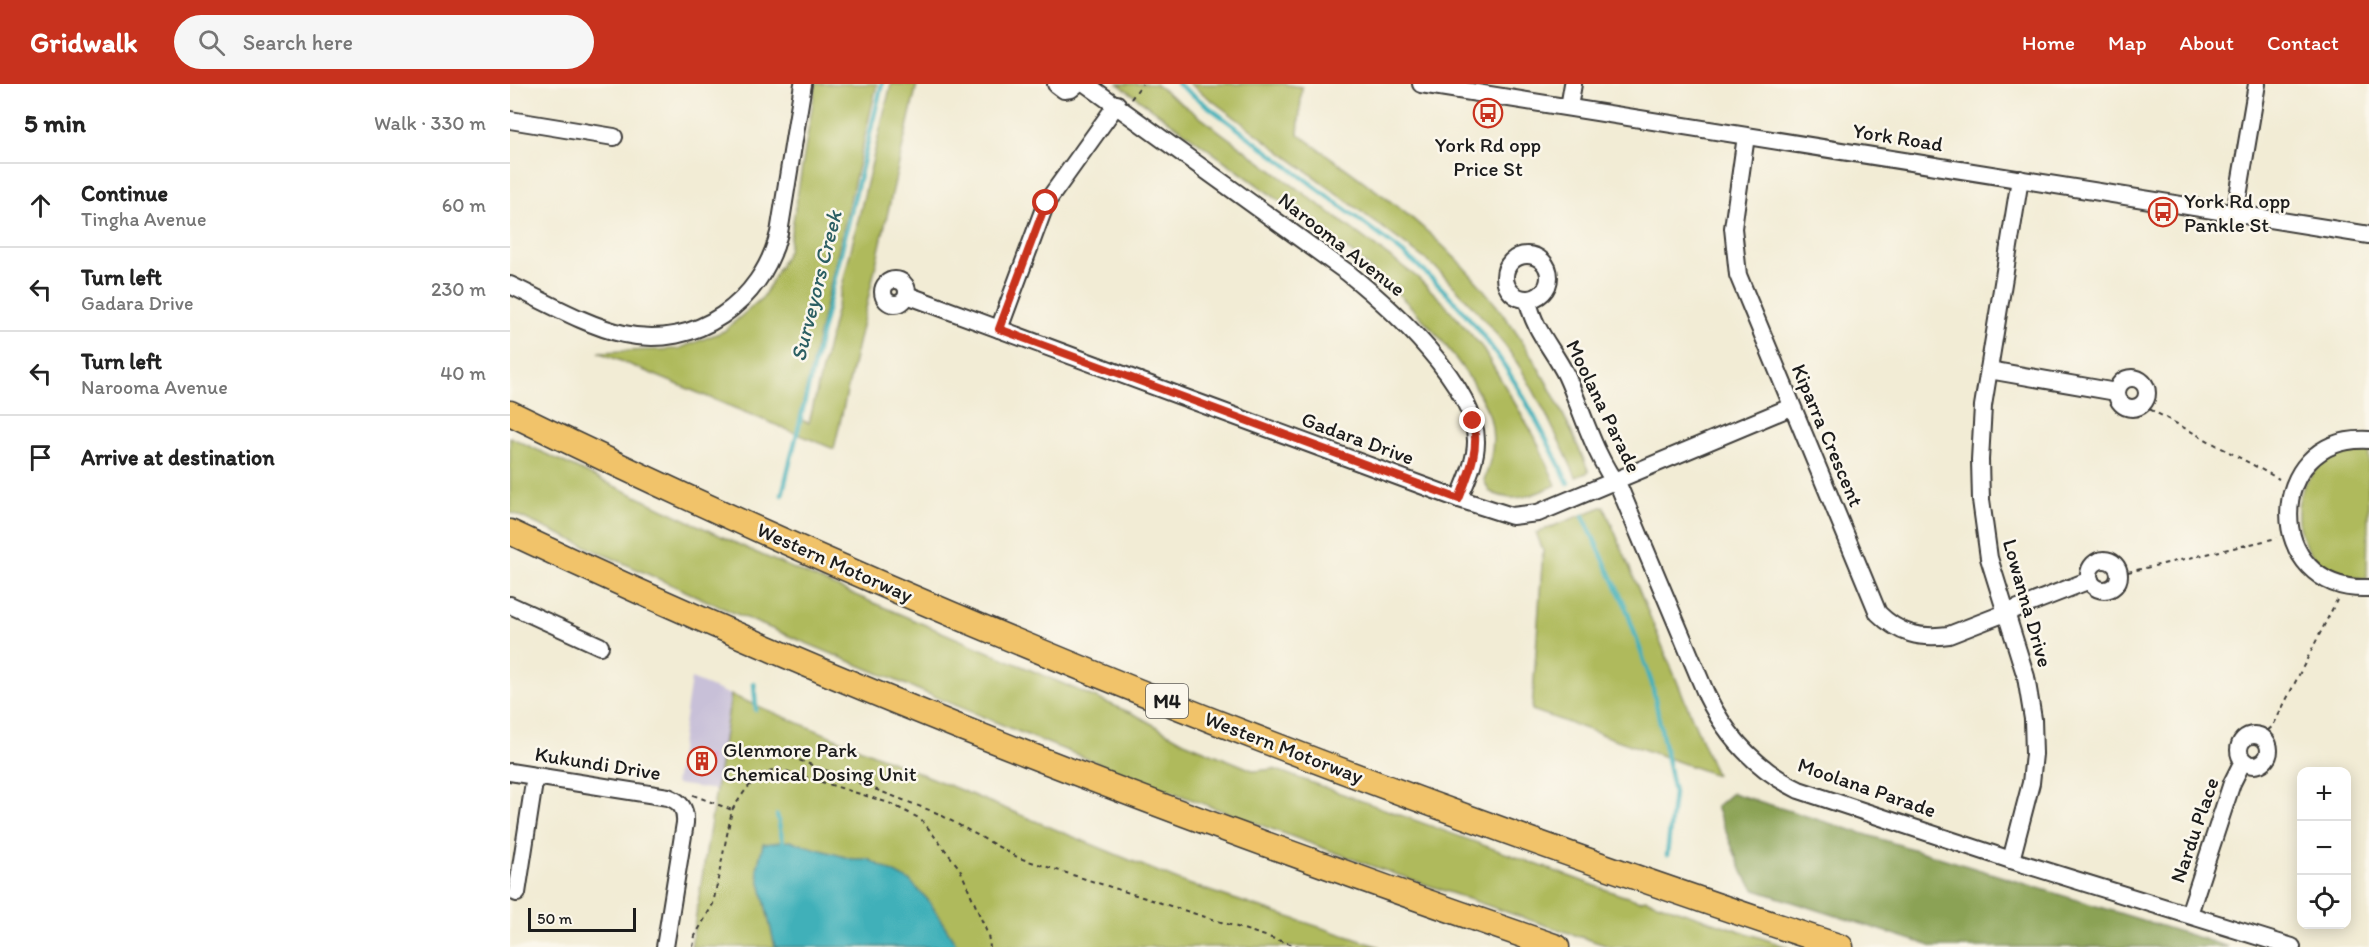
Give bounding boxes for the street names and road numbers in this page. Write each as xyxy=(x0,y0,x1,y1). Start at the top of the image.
street label: York Road xyxy=(1851,118,1946,157)
street label: Narooma Avenue xyxy=(1274,187,1410,301)
street label: Moolana Parade xyxy=(1561,335,1647,477)
street label: Kiparra Crescent xyxy=(1787,360,1869,510)
street label: Gadara Drive xyxy=(1298,406,1418,470)
street label: Western Motorway xyxy=(753,516,917,608)
street label: Lowanna Drive xyxy=(1998,536,2058,670)
road number: M4 xyxy=(1146,684,1188,718)
street label: Western Motorway xyxy=(1201,705,1367,789)
street label: Kukundi Drive xyxy=(533,741,663,785)
street label: Moolana Parade xyxy=(1795,752,1939,822)
street label: Nardu Place xyxy=(2164,774,2224,886)

